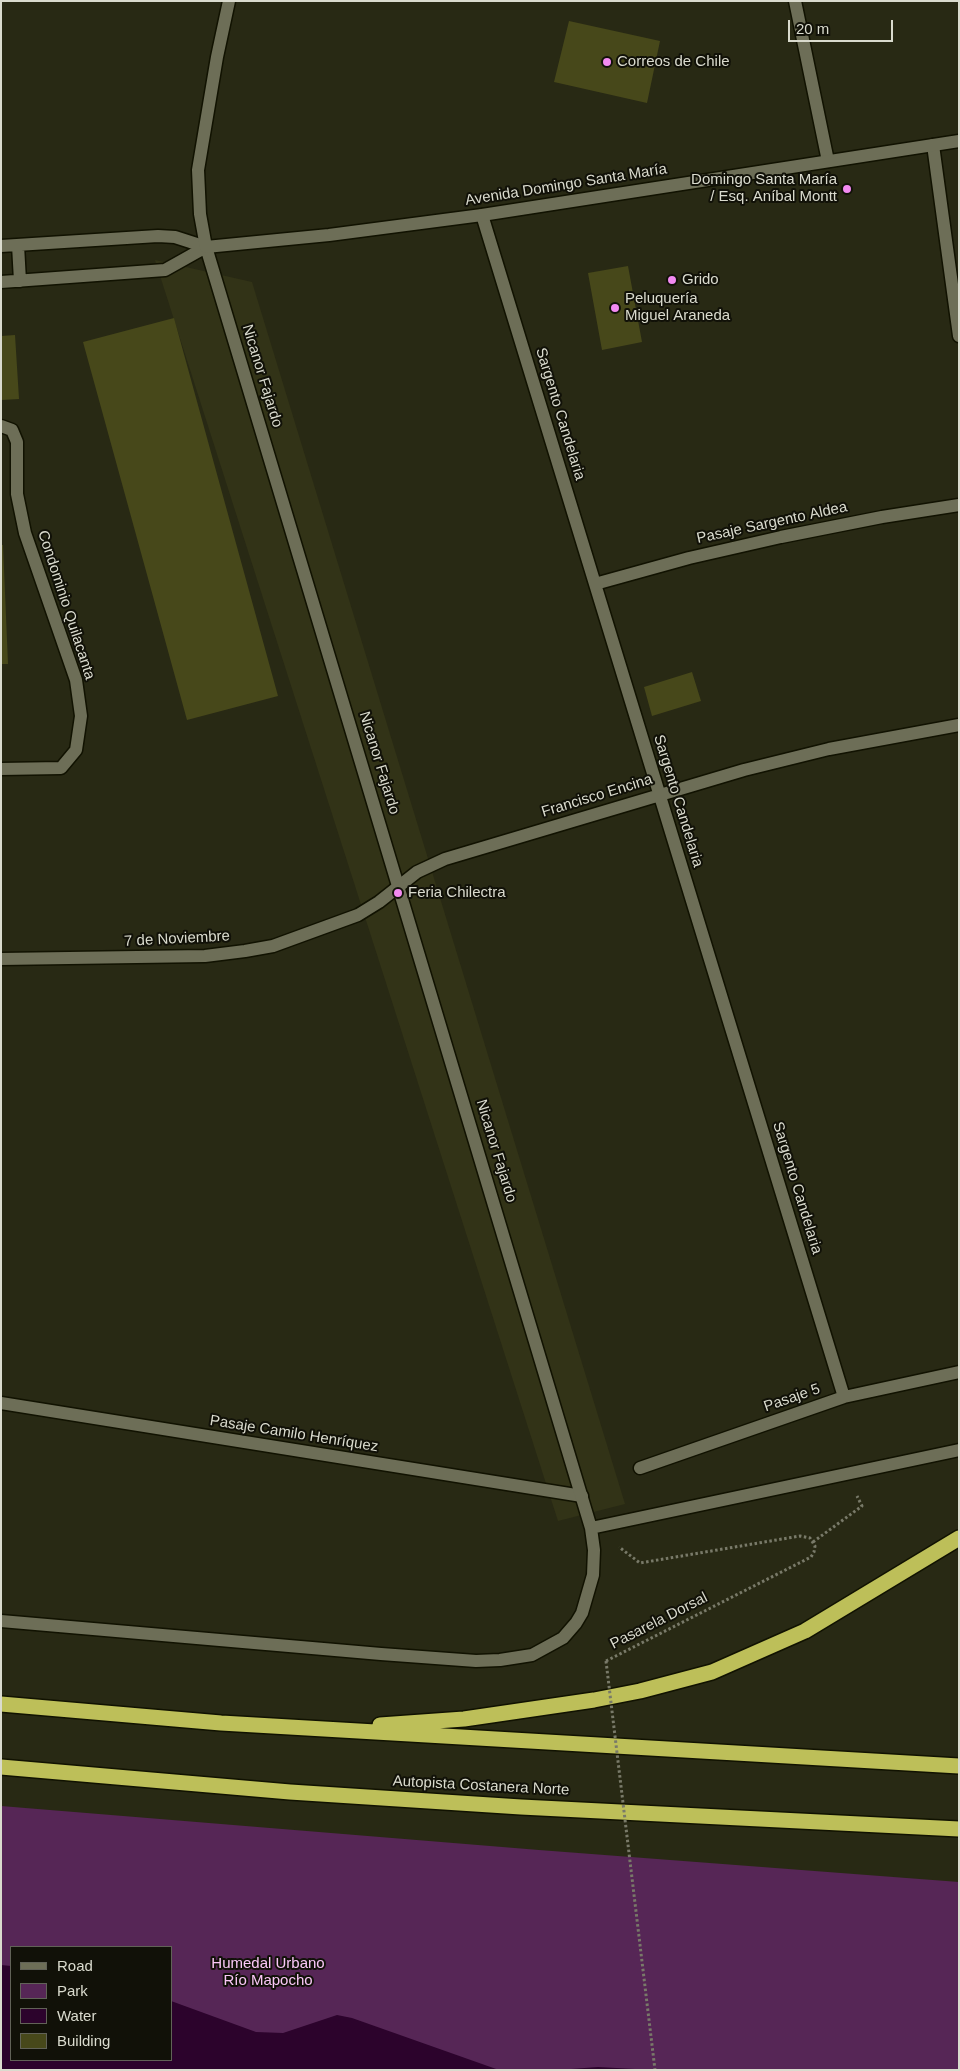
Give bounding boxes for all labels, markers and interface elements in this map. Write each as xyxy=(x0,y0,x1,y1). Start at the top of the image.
scale bar xyxy=(790,10,895,42)
text: 20 m xyxy=(796,20,829,37)
place label: Correos de Chile xyxy=(617,53,730,71)
marker: Correos de Chile xyxy=(601,56,613,68)
street label: Avenida Domingo Santa María xyxy=(464,160,668,210)
place label: Domingo Santa María / Esq. Aníbal Montt xyxy=(691,171,837,206)
marker: Domingo Santa María / Esq. Aníbal Montt xyxy=(841,183,853,195)
place label: Grido xyxy=(682,271,719,289)
marker: Grido xyxy=(666,274,678,286)
place label: Peluquería Miguel Araneda xyxy=(625,290,730,325)
marker: Peluquería Miguel Araneda xyxy=(609,302,621,314)
street label: Nicanor Fajardo xyxy=(238,322,286,430)
street label: Sargento Candelaria xyxy=(531,346,589,482)
street label: Pasaje Sargento Aldea xyxy=(695,498,849,548)
street label: Condominio Quilacanta xyxy=(33,528,99,682)
street label: Nicanor Fajardo xyxy=(355,709,403,817)
street label: Sargento Candelaria xyxy=(649,733,707,869)
street label: Francisco Encina xyxy=(539,771,655,821)
place label: Feria Chilectra xyxy=(408,884,506,902)
marker: Feria Chilectra xyxy=(392,887,404,899)
street label: 7 de Noviembre xyxy=(124,927,230,951)
street label: Nicanor Fajardo xyxy=(472,1097,520,1205)
street label: Sargento Candelaria xyxy=(768,1120,826,1256)
street label: Pasaje 5 xyxy=(761,1380,823,1416)
street label: Pasaje Camilo Henríquez xyxy=(209,1412,379,1456)
street label: Pasarela Dorsal xyxy=(607,1589,711,1653)
street label: Autopista Costanera Norte xyxy=(392,1772,570,1800)
legend xyxy=(10,1946,172,2061)
park label: Humedal Urbano Río Mapocho xyxy=(211,1955,325,1990)
text: Road xyxy=(57,1957,93,1974)
text: Park xyxy=(57,1982,88,1999)
text: Water xyxy=(57,2007,96,2024)
text: Building xyxy=(57,2032,110,2049)

